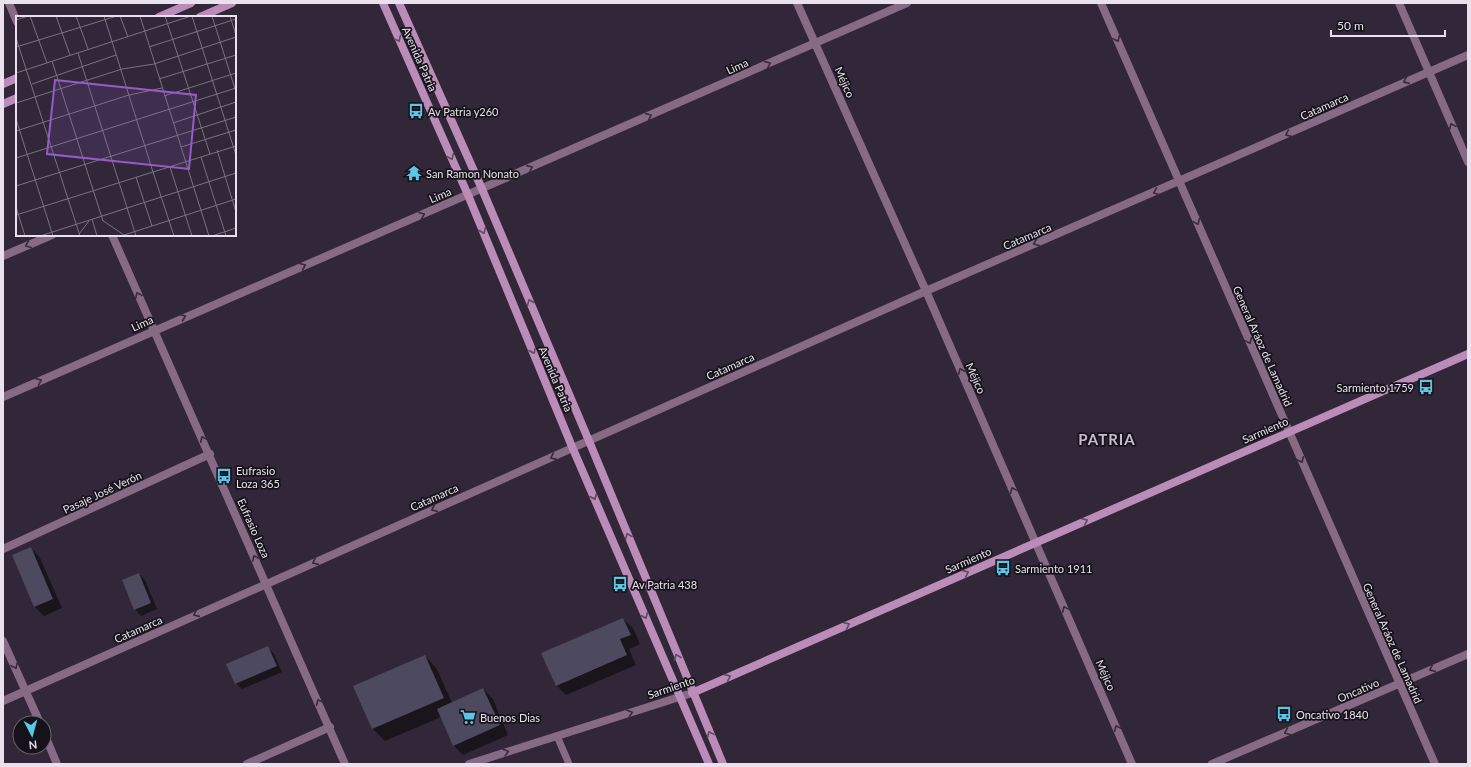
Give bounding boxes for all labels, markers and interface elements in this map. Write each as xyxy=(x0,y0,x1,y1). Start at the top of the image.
scale bar xyxy=(1331,12,1445,38)
inset map xyxy=(16,16,236,236)
text: 50 m xyxy=(1337,18,1364,33)
street label: Avenida Patria xyxy=(400,25,440,93)
one-way arrow xyxy=(394,35,402,42)
one-way arrow xyxy=(1112,35,1120,42)
street label: Lima xyxy=(724,55,750,77)
one-way arrow xyxy=(764,61,772,69)
street label: Méjico xyxy=(832,64,858,100)
one-way arrow xyxy=(1403,76,1411,84)
street label: Catamarca xyxy=(1298,90,1350,122)
bus stop icon: Av Patria y260 xyxy=(407,102,425,120)
place label: Av Patria y260 xyxy=(428,105,499,118)
one-way arrow xyxy=(645,113,653,121)
one-way arrow xyxy=(1449,123,1457,130)
one-way arrow xyxy=(1284,129,1292,137)
one-way arrow xyxy=(446,153,454,161)
temple icon: San Ramon Nonato xyxy=(405,164,423,182)
one-way arrow xyxy=(526,165,534,173)
place label: San Ramon Nonato xyxy=(426,167,519,180)
street label: Lima xyxy=(427,185,453,205)
one-way arrow xyxy=(1152,187,1160,195)
one-way arrow xyxy=(418,212,426,220)
one-way arrow xyxy=(1192,217,1200,225)
street label: Catamarca xyxy=(1001,220,1053,252)
one-way arrow xyxy=(478,228,486,235)
one-way arrow xyxy=(1033,239,1040,247)
one-way arrow xyxy=(24,241,31,249)
one-way arrow xyxy=(298,263,306,271)
street label: General Aráoz de Lamadrid xyxy=(1231,284,1295,408)
one-way arrow xyxy=(135,291,143,298)
one-way arrow xyxy=(526,299,534,306)
street label: Lima xyxy=(129,312,155,334)
one-way arrow xyxy=(180,314,187,322)
one-way arrow xyxy=(1244,336,1252,344)
street label: Avenida Patria xyxy=(536,344,576,414)
one-way arrow xyxy=(528,348,536,355)
street label: Catamarca xyxy=(704,350,756,382)
street label: Méjico xyxy=(963,360,989,396)
one-way arrow xyxy=(958,367,966,375)
one-way arrow xyxy=(34,378,42,386)
bus stop icon: Sarmiento 1759 xyxy=(1417,378,1435,396)
place label: Sarmiento 1759 xyxy=(1337,381,1414,394)
street label: Sarmiento xyxy=(1240,414,1290,446)
district label: PATRIA xyxy=(1078,430,1136,448)
one-way arrow xyxy=(200,435,208,443)
one-way arrow xyxy=(550,452,558,460)
one-way arrow xyxy=(1296,456,1304,463)
place label: Eufrasio Loza 365 xyxy=(236,464,280,490)
bus stop icon: Eufrasio Loza 365 xyxy=(215,467,233,485)
street label: Pasaje José Verón xyxy=(61,468,143,516)
street label: Catamarca xyxy=(408,481,460,513)
one-way arrow xyxy=(1010,487,1018,494)
one-way arrow xyxy=(589,492,597,500)
street label: Eufrasio Loza xyxy=(235,496,273,560)
one-way arrow xyxy=(431,505,438,513)
one-way arrow xyxy=(1081,518,1089,526)
one-way arrow xyxy=(624,533,632,540)
street label: Sarmiento xyxy=(943,544,993,576)
one-way arrow xyxy=(252,554,260,561)
one-way arrow xyxy=(312,557,319,565)
bus stop icon: Sarmiento 1911 xyxy=(994,559,1012,577)
place label: Sarmiento 1911 xyxy=(1015,562,1092,575)
one-way arrow xyxy=(962,570,970,578)
bus stop icon: Av Patria 438 xyxy=(611,575,629,593)
place label: Av Patria 438 xyxy=(632,578,697,591)
street label: General Aráoz de Lamadrid xyxy=(1361,581,1425,705)
one-way arrow xyxy=(1062,606,1070,614)
one-way arrow xyxy=(193,610,200,618)
one-way arrow xyxy=(640,612,648,620)
street label: Catamarca xyxy=(112,613,164,645)
one-way arrow xyxy=(843,622,850,630)
one-way arrow xyxy=(674,653,682,660)
street label: Méjico xyxy=(1093,657,1119,693)
one-way arrow xyxy=(10,661,18,669)
one-way arrow xyxy=(1429,665,1436,673)
street label: Sarmiento xyxy=(646,673,696,701)
one-way arrow xyxy=(723,674,731,682)
street label: Oncativo xyxy=(1335,675,1381,705)
one-way arrow xyxy=(316,699,324,707)
bus stop icon: Oncativo 1840 xyxy=(1275,705,1293,723)
supermarket icon: Buenos Dias xyxy=(459,708,477,726)
place label: Oncativo 1840 xyxy=(1296,708,1369,721)
one-way arrow xyxy=(626,709,633,718)
place label: Buenos Dias xyxy=(480,711,540,724)
north arrow xyxy=(12,715,52,755)
one-way arrow xyxy=(1114,725,1122,733)
one-way arrow xyxy=(1284,727,1292,735)
one-way arrow xyxy=(707,731,715,739)
text: N xyxy=(28,739,38,752)
one-way arrow xyxy=(502,748,509,757)

